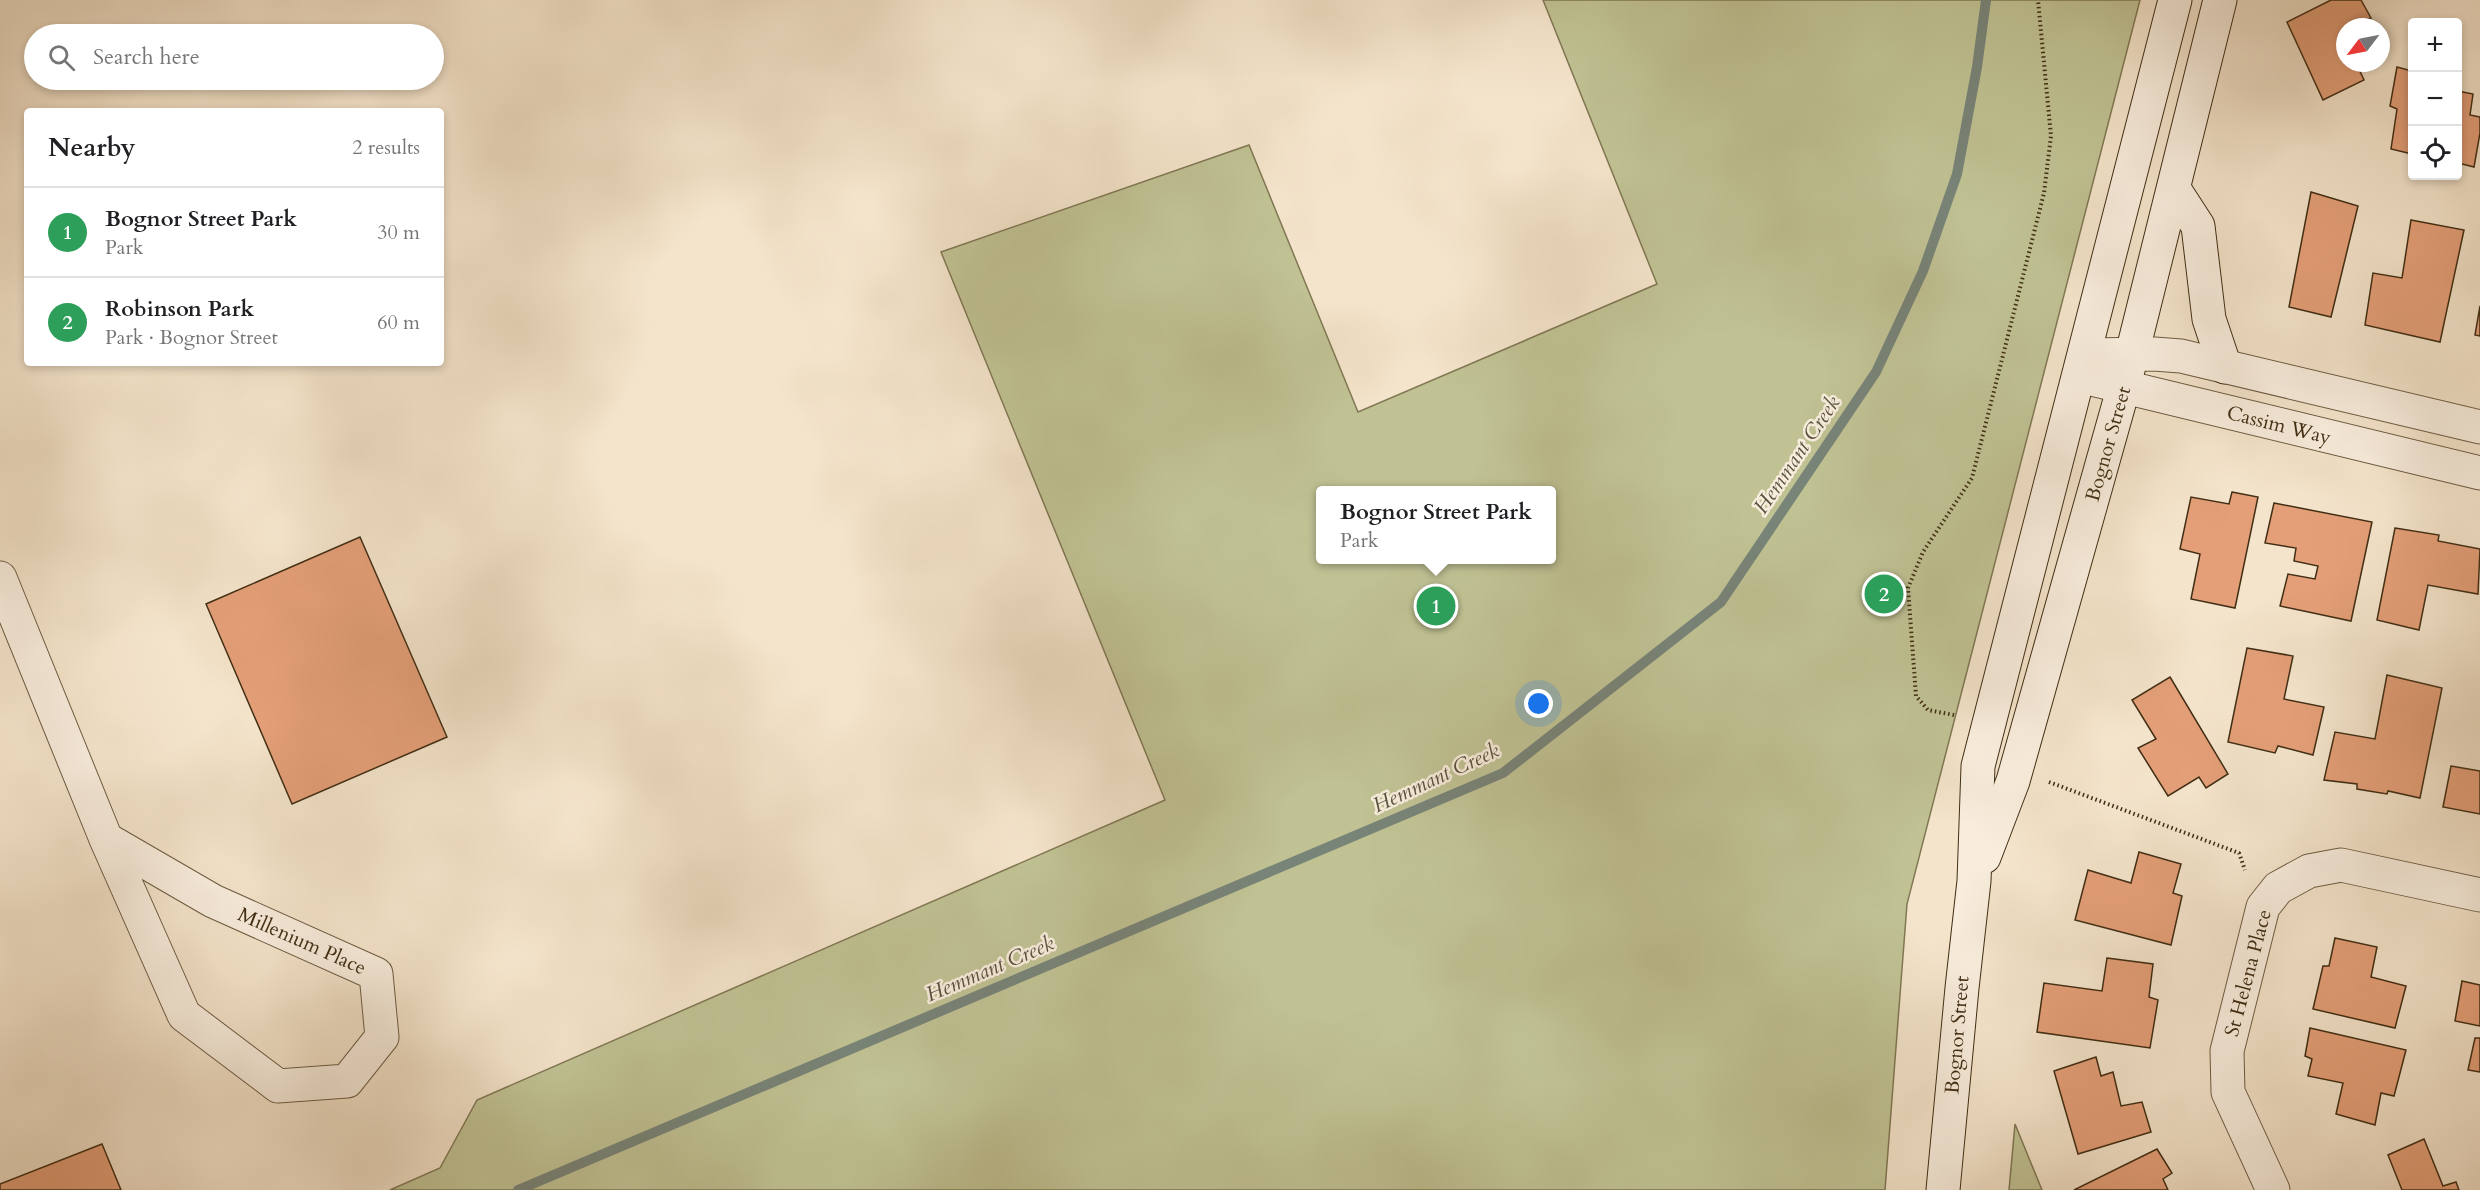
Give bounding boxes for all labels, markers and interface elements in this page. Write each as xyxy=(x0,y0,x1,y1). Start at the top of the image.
north arrow xyxy=(2336,18,2390,72)
map controls xyxy=(2408,18,2462,180)
button: + xyxy=(2408,18,2462,72)
search box xyxy=(24,24,444,90)
icon: search xyxy=(45,41,78,74)
text: Search here xyxy=(93,42,200,72)
button: − xyxy=(2408,72,2462,126)
button: locate xyxy=(2408,126,2462,180)
text: Nearby xyxy=(48,130,136,165)
text: 2 results xyxy=(352,134,420,161)
text: Bognor Street Park xyxy=(105,204,297,234)
text: 1 xyxy=(62,219,73,246)
text: 30 m xyxy=(377,219,420,246)
text: Park xyxy=(105,234,143,261)
text: Robinson Park xyxy=(105,294,254,324)
text: 2 xyxy=(62,309,73,336)
text: 60 m xyxy=(377,309,420,336)
text: Park · Bognor Street xyxy=(105,324,278,351)
street label: Bognor Street xyxy=(2079,383,2138,505)
water label: Hemmant Creek xyxy=(1747,390,1848,520)
street label: Cassim Way xyxy=(2224,399,2334,451)
popup xyxy=(1316,486,1556,564)
text: Bognor Street Park xyxy=(1340,497,1532,527)
text: Park xyxy=(1340,527,1379,554)
pin: 2 xyxy=(1864,572,1904,616)
pin: 1 xyxy=(1416,584,1456,628)
your location xyxy=(1524,689,1553,718)
water label: Hemmant Creek xyxy=(1368,736,1505,820)
street label: Millenium Place xyxy=(234,901,370,981)
street label: St Helena Place xyxy=(2218,906,2278,1040)
water label: Hemmant Creek xyxy=(921,929,1059,1009)
street label: Bognor Street xyxy=(1938,974,1976,1095)

